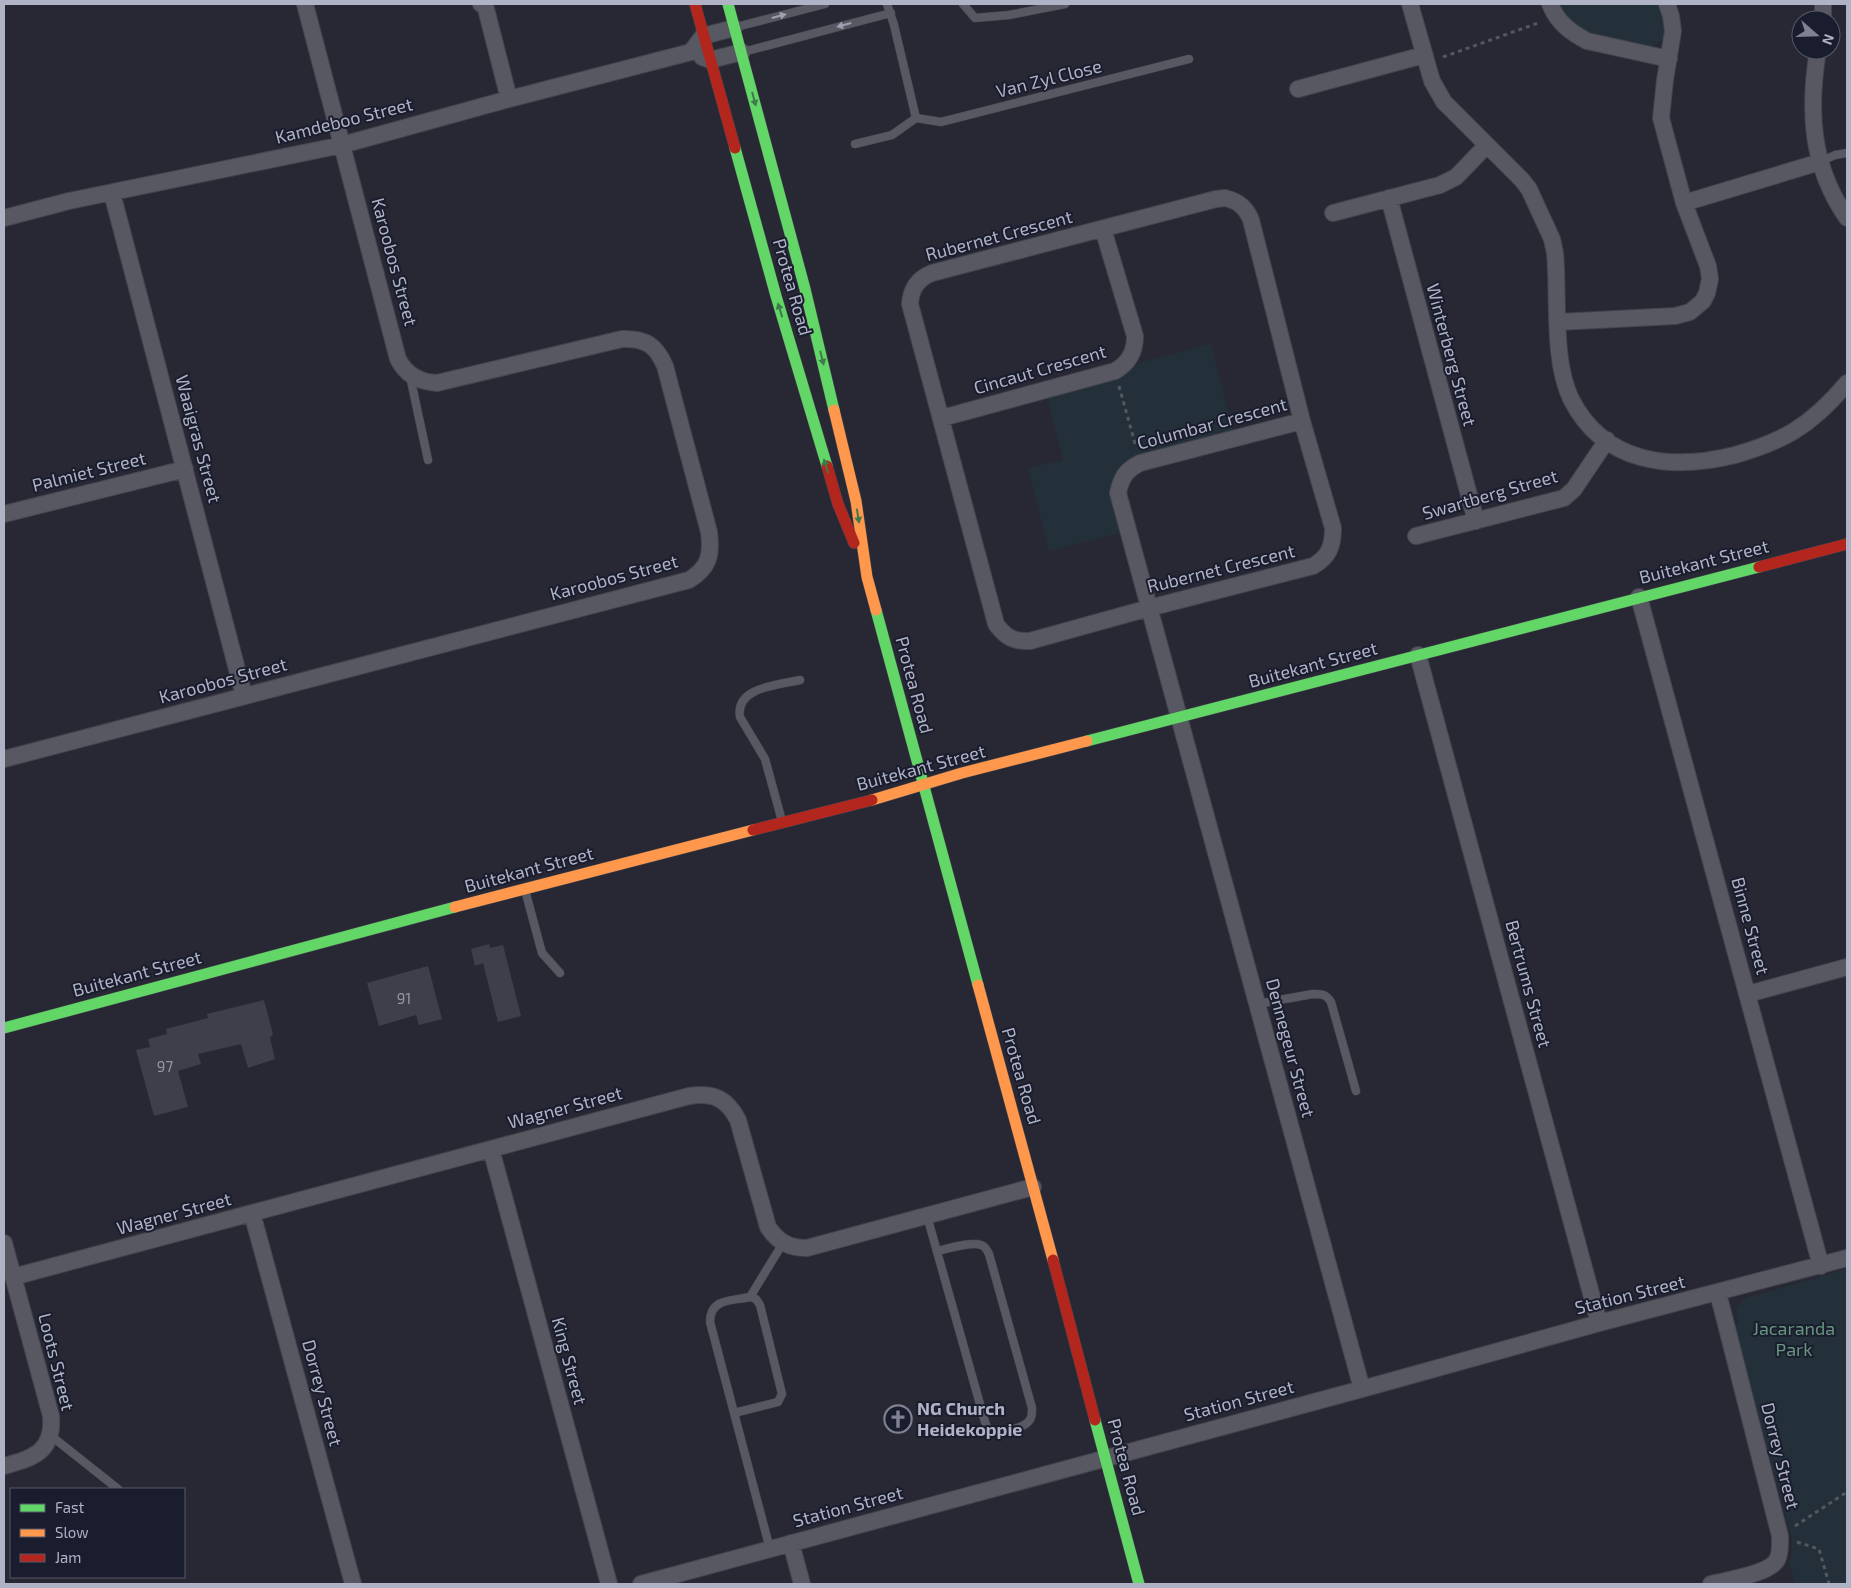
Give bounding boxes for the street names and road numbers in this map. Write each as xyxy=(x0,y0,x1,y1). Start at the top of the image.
street label: Van Zyl Close xyxy=(994,54,1104,102)
street label: Kamdeboo Street xyxy=(273,92,415,148)
street label: Karoobos Street xyxy=(367,195,423,328)
street label: Rubernet Crescent xyxy=(923,205,1075,265)
street label: Protea Road xyxy=(769,236,817,338)
street label: Winterberg Street xyxy=(1422,281,1482,429)
street label: Cincaut Crescent xyxy=(971,340,1109,398)
street label: Waaigras Street xyxy=(171,372,227,505)
street label: Columbar Crescent xyxy=(1134,392,1289,454)
street label: Palmiet Street xyxy=(30,446,148,496)
street label: Swartberg Street xyxy=(1419,464,1560,524)
street label: Buitekant Street xyxy=(1637,534,1771,588)
street label: Rubernet Crescent xyxy=(1145,539,1297,597)
street label: Karoobos Street xyxy=(547,549,680,605)
street label: Protea Road xyxy=(891,634,938,736)
street label: Buitekant Street xyxy=(1246,636,1380,692)
street label: Karoobos Street xyxy=(156,652,289,708)
street label: Buitekant Street xyxy=(854,739,988,795)
street label: Buitekant Street xyxy=(462,841,596,897)
street label: Binne Street xyxy=(1727,874,1775,977)
street label: Bertrums Street xyxy=(1501,917,1557,1050)
street label: Buitekant Street xyxy=(70,945,204,1001)
street label: Dennegeur Street xyxy=(1262,976,1320,1120)
street label: Protea Road xyxy=(998,1025,1046,1127)
street label: Wagner Street xyxy=(505,1081,625,1133)
street label: Wagner Street xyxy=(114,1187,234,1239)
street label: Station Street xyxy=(1572,1270,1687,1318)
street label: Loots Street xyxy=(34,1311,80,1413)
street label: King Street xyxy=(548,1315,592,1407)
street label: Dorrey Street xyxy=(298,1337,348,1448)
street label: Station Street xyxy=(1181,1375,1296,1425)
street label: Dorrey Street xyxy=(1757,1400,1805,1512)
street label: Protea Road xyxy=(1103,1416,1150,1518)
street label: Station Street xyxy=(790,1481,905,1531)

